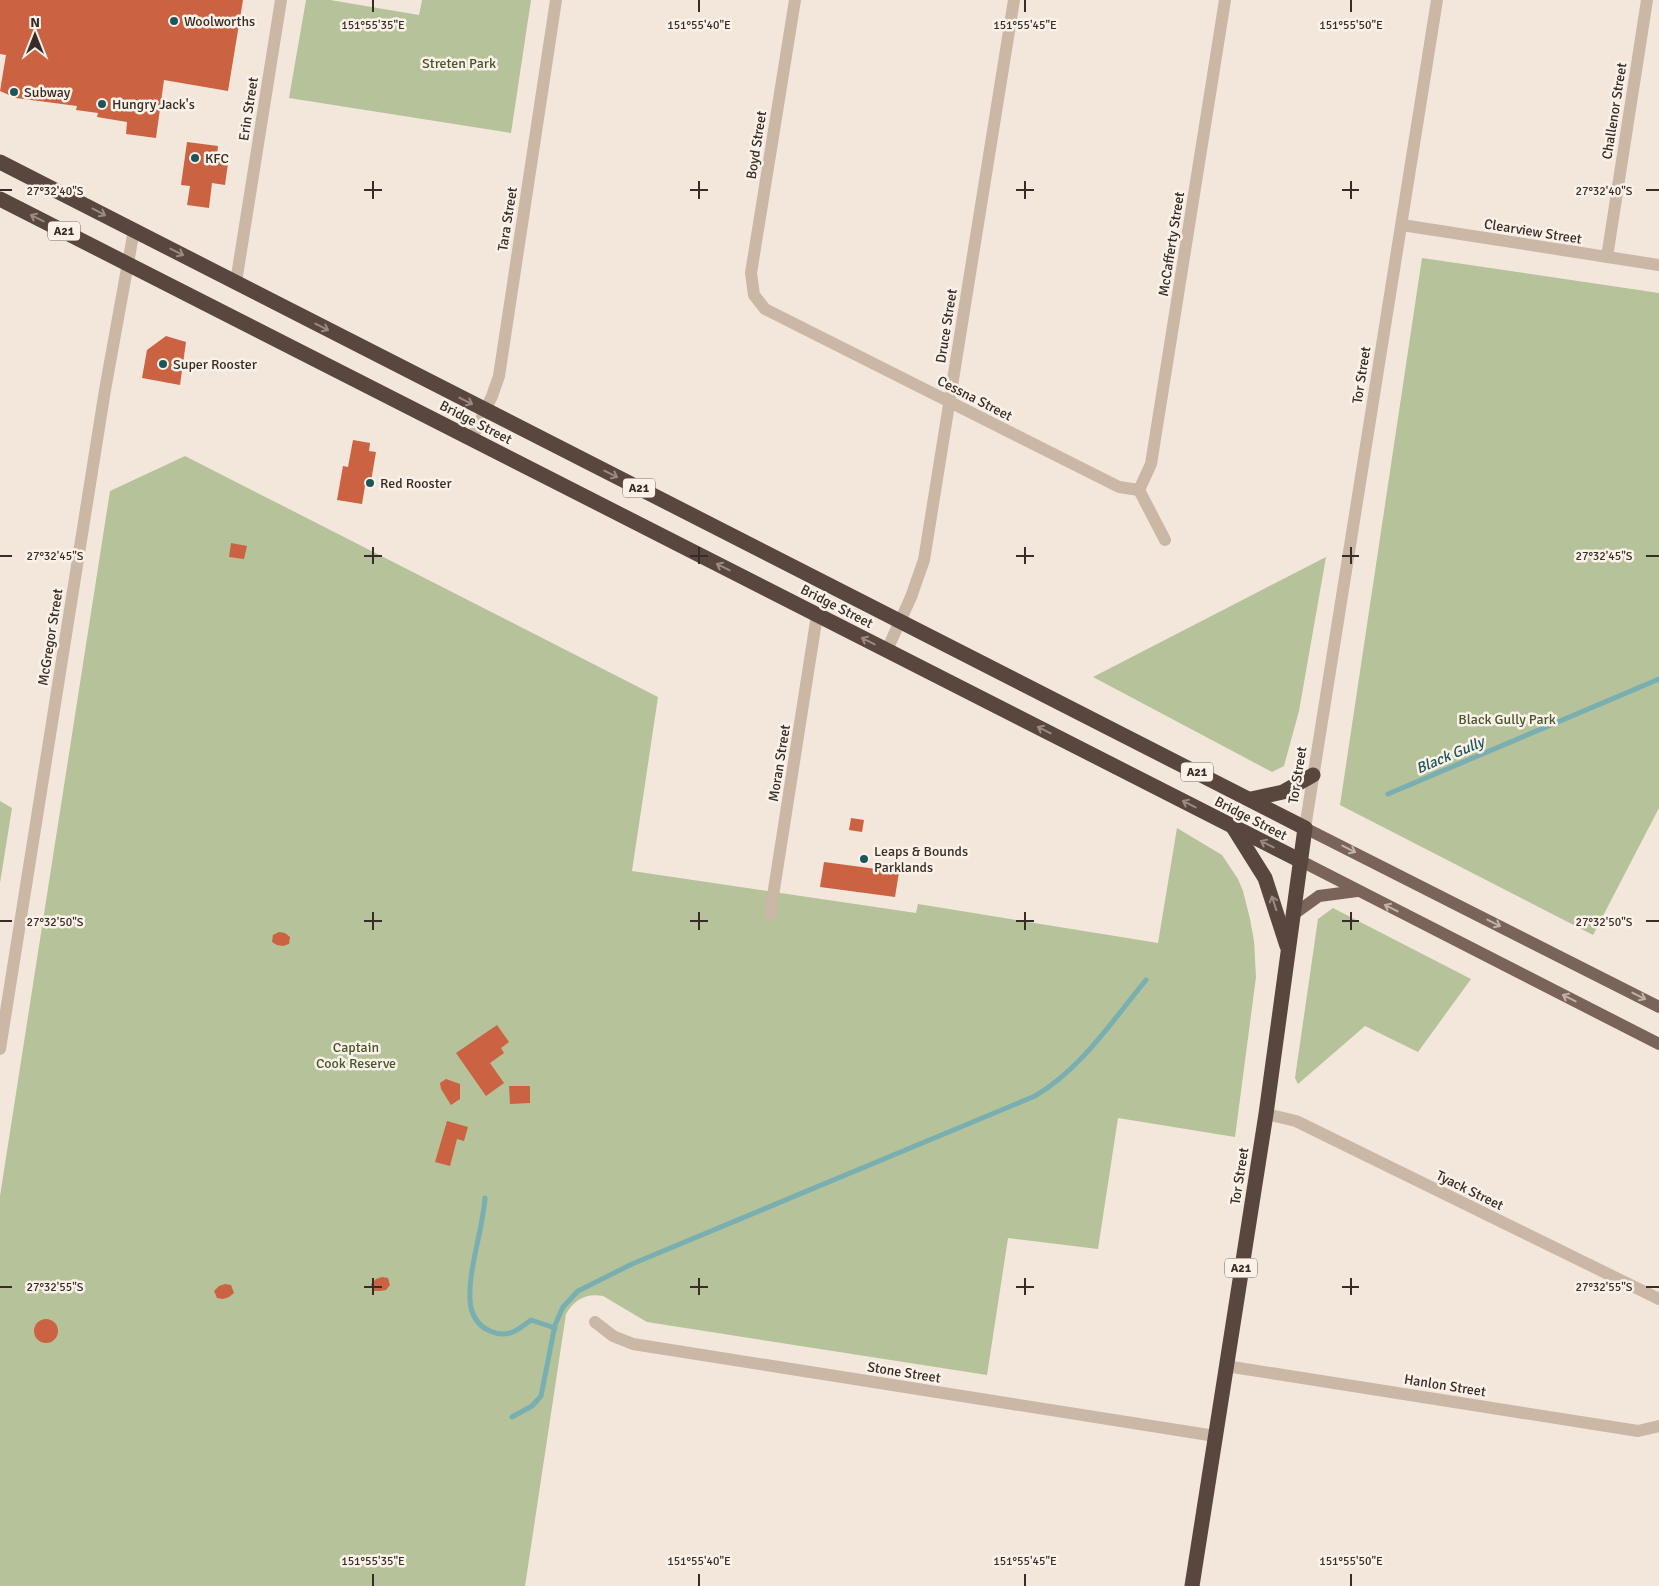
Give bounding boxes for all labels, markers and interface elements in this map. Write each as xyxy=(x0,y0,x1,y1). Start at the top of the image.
north arrow xyxy=(10,10,60,60)
place label: Woolworths xyxy=(184,13,255,30)
text: N xyxy=(30,14,40,31)
marker: Woolworths xyxy=(168,15,180,27)
text: 151°55'35"E xyxy=(341,18,405,33)
text: 151°55'40"E xyxy=(667,18,731,33)
text: 151°55'45"E xyxy=(993,18,1057,33)
text: 151°55'50"E xyxy=(1319,18,1383,33)
park label: Streten Park xyxy=(422,55,496,72)
street label: Challenor Street xyxy=(1598,61,1631,161)
street label: Erin Street xyxy=(235,76,262,142)
place label: Subway xyxy=(24,84,71,101)
marker: Subway xyxy=(8,86,20,98)
place label: Hungry Jack's xyxy=(112,96,195,113)
marker: Hungry Jack's xyxy=(96,98,108,110)
street label: Boyd Street xyxy=(743,110,770,180)
place label: KFC xyxy=(205,150,229,167)
marker: KFC xyxy=(189,152,201,164)
text: 27°32'40"S xyxy=(26,184,84,199)
text: 27°32'40"S xyxy=(1575,184,1633,199)
street label: Tara Street xyxy=(494,186,521,252)
street label: McCafferty Street xyxy=(1155,190,1188,298)
one-way arrow xyxy=(92,207,107,217)
one-way arrow xyxy=(30,213,45,222)
street label: Clearview Street xyxy=(1483,215,1583,248)
road number: A21 xyxy=(48,222,80,240)
one-way arrow xyxy=(170,247,185,257)
street label: Druce Street xyxy=(932,288,961,364)
one-way arrow xyxy=(314,323,329,332)
street label: Tor Street xyxy=(1349,345,1374,405)
place label: Super Rooster xyxy=(173,356,258,373)
marker: Super Rooster xyxy=(157,358,169,370)
street label: Cessna Street xyxy=(934,372,1015,425)
one-way arrow xyxy=(459,396,474,406)
street label: Bridge Street xyxy=(437,397,515,448)
one-way arrow xyxy=(604,469,619,479)
place label: Red Rooster xyxy=(380,475,452,492)
marker: Red Rooster xyxy=(364,477,376,489)
road number: A21 xyxy=(623,478,655,498)
text: 27°32'45"S xyxy=(26,549,84,564)
text: 27°32'45"S xyxy=(1575,549,1633,564)
one-way arrow xyxy=(716,562,731,572)
street label: Bridge Street xyxy=(798,581,876,632)
street label: McGregor Street xyxy=(34,587,67,687)
one-way arrow xyxy=(861,635,876,645)
park label: Black Gully Park xyxy=(1458,711,1556,728)
street label: Moran Street xyxy=(765,723,794,803)
one-way arrow xyxy=(1037,725,1052,734)
water label: Black Gully xyxy=(1413,732,1489,777)
street label: Tor Street xyxy=(1285,745,1310,805)
road number: A21 xyxy=(1181,762,1213,782)
street label: Bridge Street xyxy=(1212,793,1290,844)
one-way arrow xyxy=(1182,799,1197,808)
one-way arrow xyxy=(1260,839,1275,848)
place label: Leaps & Bounds Parklands xyxy=(874,843,968,876)
one-way arrow xyxy=(1341,845,1356,854)
marker: Leaps & Bounds Parklands xyxy=(858,853,870,865)
one-way arrow xyxy=(1268,895,1278,911)
one-way arrow xyxy=(1384,903,1399,912)
text: 27°32'50"S xyxy=(26,915,84,930)
text: 27°32'50"S xyxy=(1575,915,1633,930)
one-way arrow xyxy=(1486,919,1501,928)
one-way arrow xyxy=(1631,992,1646,1001)
one-way arrow xyxy=(1562,993,1577,1002)
park label: Captain Cook Reserve xyxy=(316,1039,396,1072)
street label: Tor Street xyxy=(1227,1146,1252,1206)
street label: Tyack Street xyxy=(1433,1167,1506,1214)
road number: A21 xyxy=(1225,1258,1257,1278)
text: 27°32'55"S xyxy=(26,1280,84,1295)
text: 27°32'55"S xyxy=(1575,1280,1633,1295)
street label: Stone Street xyxy=(866,1358,942,1387)
street label: Hanlon Street xyxy=(1403,1371,1487,1400)
text: 151°55'35"E xyxy=(341,1554,405,1569)
text: 151°55'40"E xyxy=(667,1554,731,1569)
text: 151°55'45"E xyxy=(993,1554,1057,1569)
text: 151°55'50"E xyxy=(1319,1554,1383,1569)

